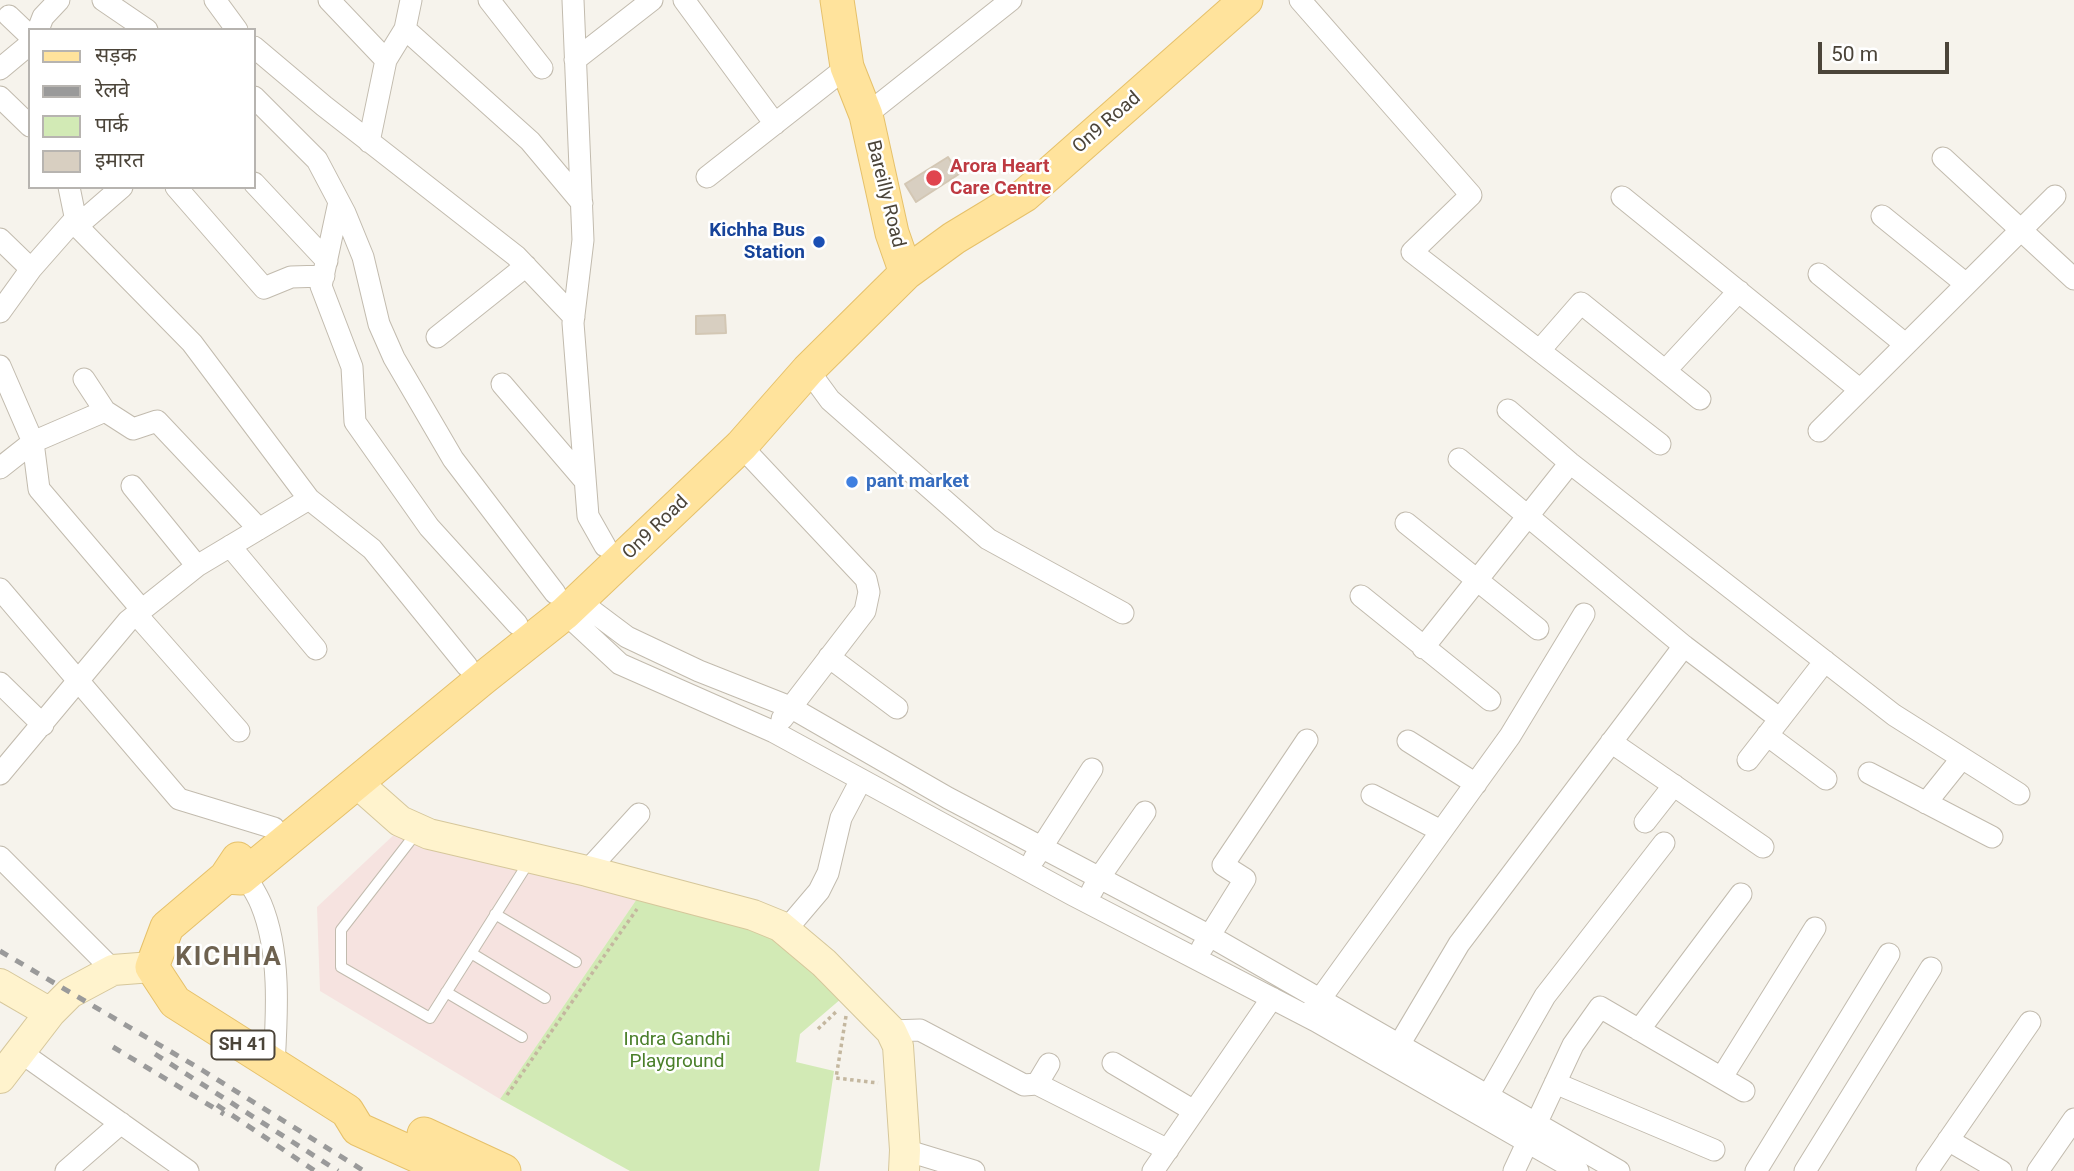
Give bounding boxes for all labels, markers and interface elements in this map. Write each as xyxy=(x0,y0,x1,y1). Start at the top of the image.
legend xyxy=(28,28,256,189)
scale bar xyxy=(1822,28,1953,72)
text: 50 m xyxy=(1831,42,1878,66)
text: सड़क xyxy=(95,43,137,67)
text: रेलवे xyxy=(95,78,130,102)
street label: On9 Road xyxy=(1068,87,1146,159)
text: पार्क xyxy=(95,113,129,137)
street label: Bareilly Road xyxy=(861,138,909,250)
text: इमारत xyxy=(95,148,144,172)
place label: Arora Heart Care Centre xyxy=(950,156,1051,200)
marker: Arora Heart Care Centre xyxy=(924,168,944,188)
place label: Kichha Bus Station xyxy=(709,220,805,264)
marker: Kichha Bus Station xyxy=(811,234,827,250)
place label: pant market xyxy=(866,471,969,493)
marker: pant market xyxy=(844,474,860,490)
street label: On9 Road xyxy=(618,491,694,565)
district label: KICHHA xyxy=(176,942,282,974)
park label: Indra Gandhi Playground xyxy=(623,1029,731,1073)
road number: SH 41 xyxy=(212,1030,274,1060)

